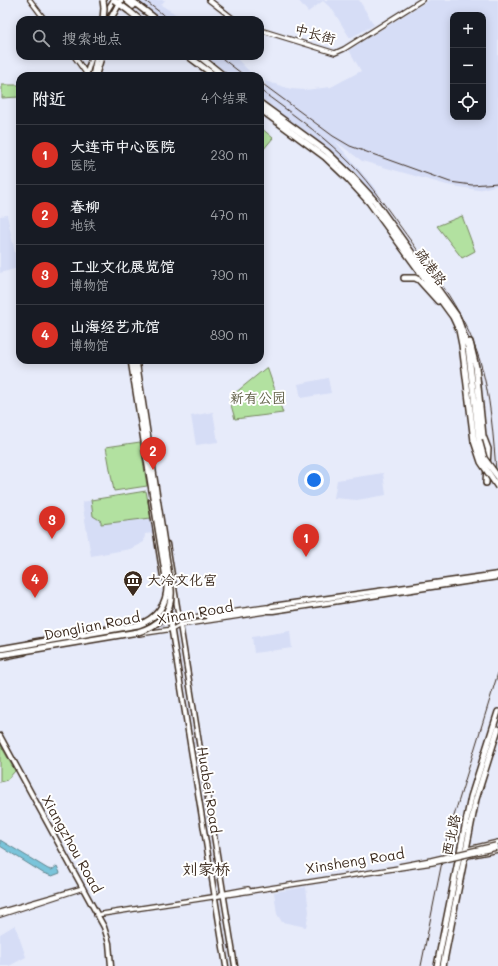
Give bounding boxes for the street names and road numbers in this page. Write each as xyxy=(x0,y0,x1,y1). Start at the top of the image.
street label: 中长街 xyxy=(292,19,338,48)
street label: 疏港路 xyxy=(411,244,451,289)
street label: Xinan Road xyxy=(155,596,235,629)
street label: Donglian Road xyxy=(42,607,142,644)
street label: Huabei Road xyxy=(193,745,226,835)
street label: Xiangzhou Road xyxy=(38,791,107,896)
street label: 西北路 xyxy=(437,812,464,857)
street label: Xinsheng Road xyxy=(304,843,406,878)

